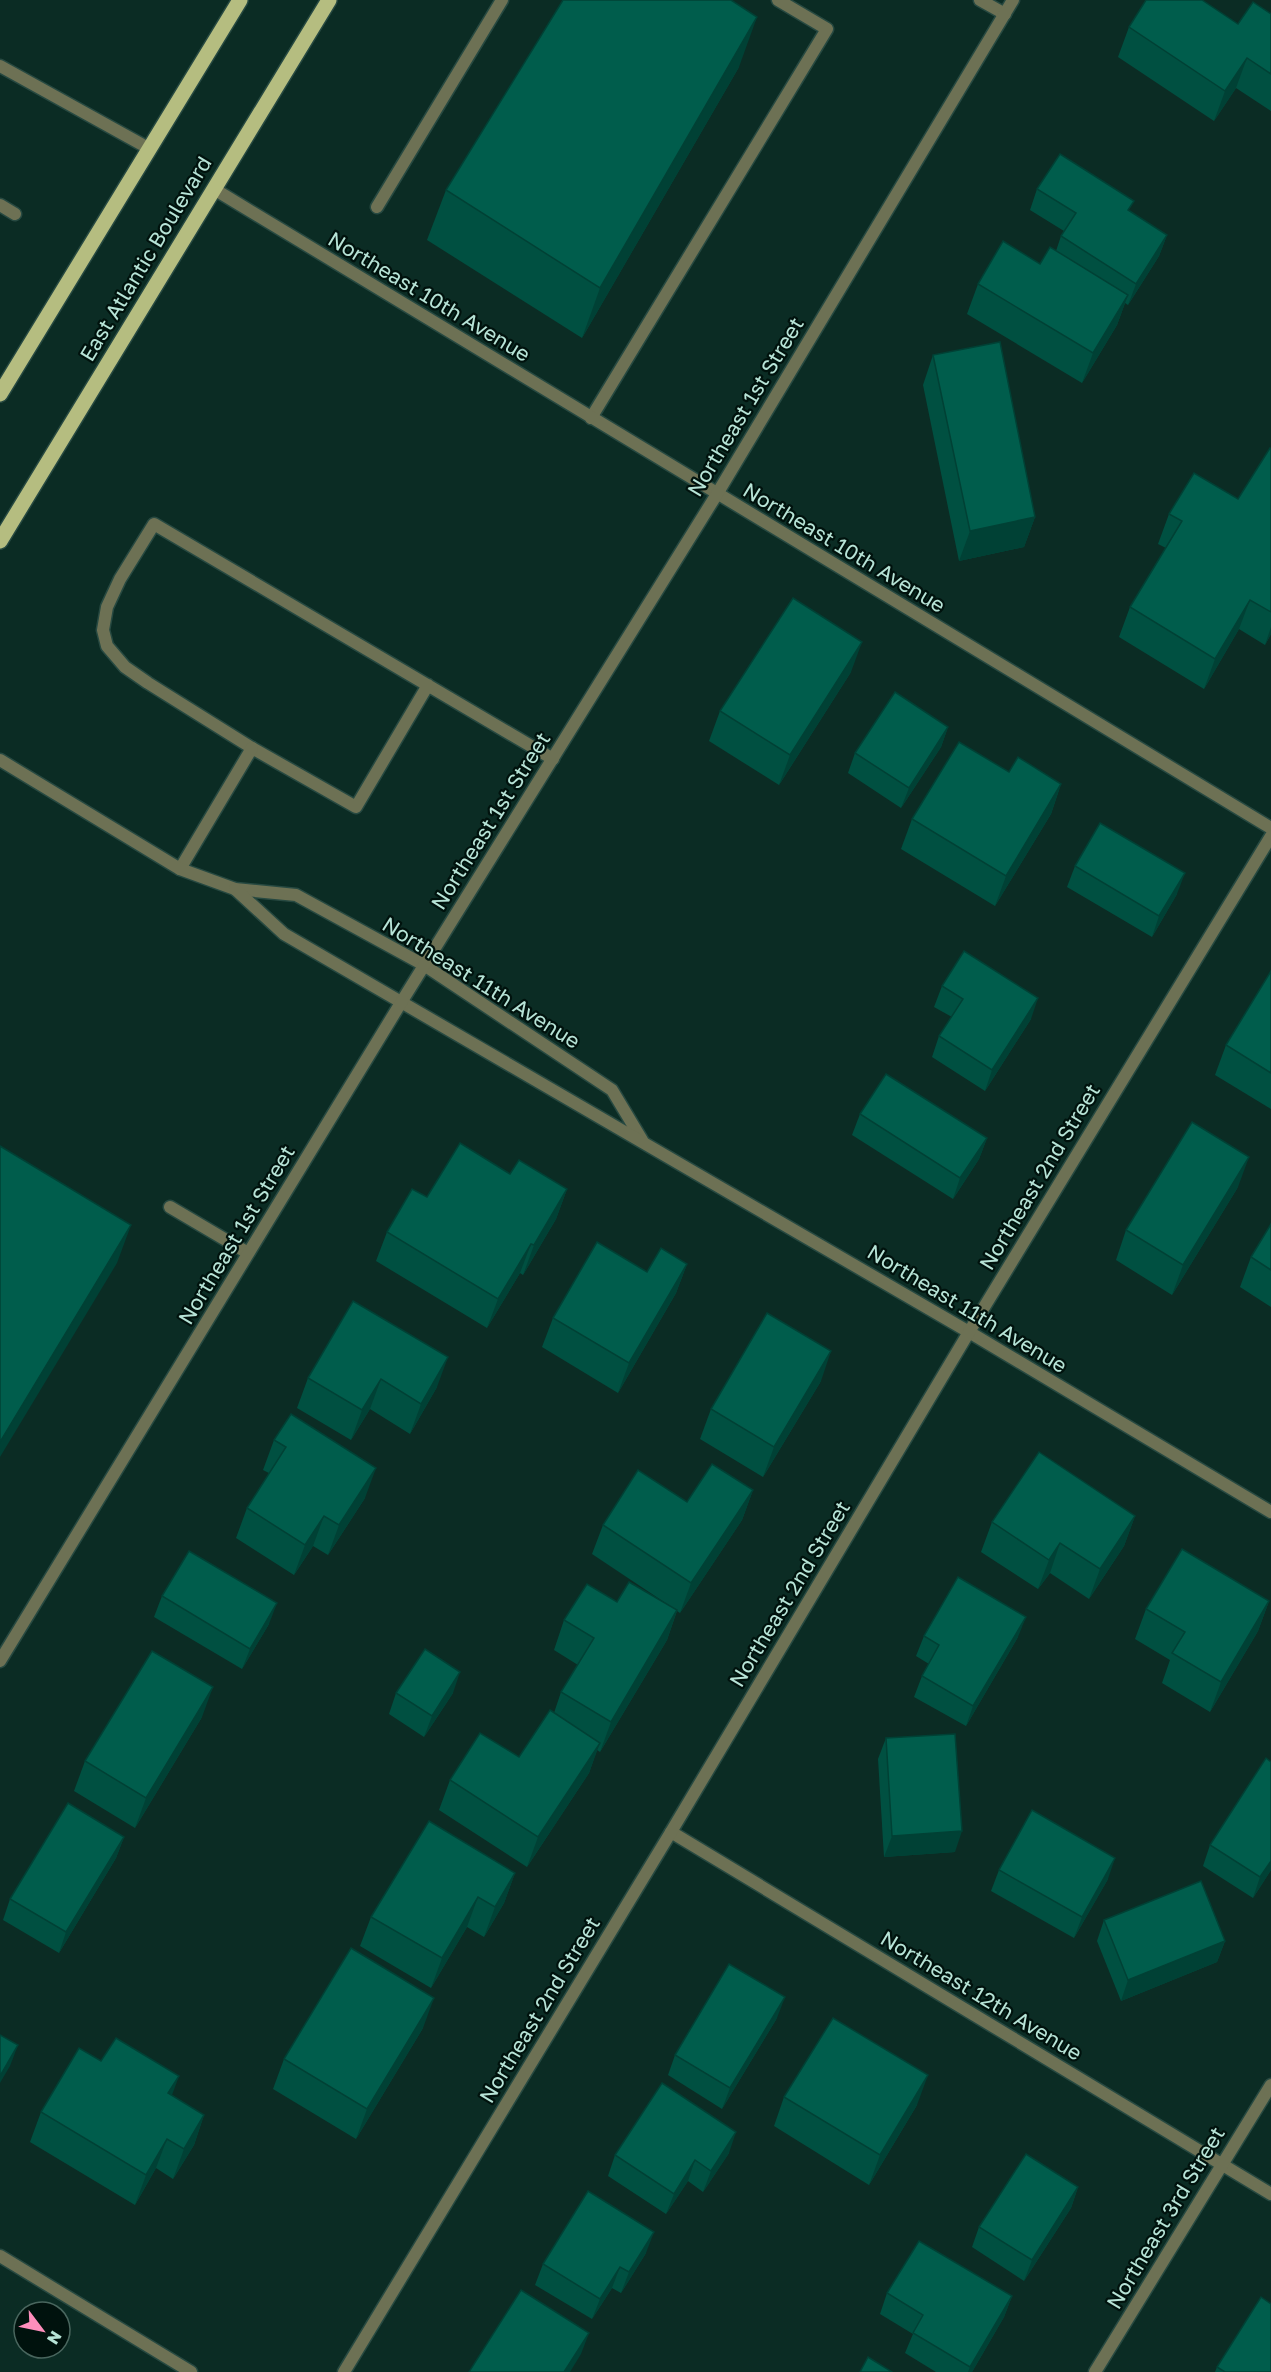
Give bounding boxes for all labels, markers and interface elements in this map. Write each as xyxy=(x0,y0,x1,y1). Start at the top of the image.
street label: East Atlantic Boulevard xyxy=(74,151,217,366)
street label: Northeast 10th Avenue xyxy=(324,225,535,367)
street label: Northeast 1st Street xyxy=(681,312,809,501)
street label: Northeast 10th Avenue xyxy=(739,476,950,618)
street label: Northeast 1st Street xyxy=(425,727,555,914)
street label: Northeast 11th Avenue xyxy=(378,911,585,1054)
street label: Northeast 2nd Street xyxy=(973,1079,1105,1274)
street label: Northeast 1st Street xyxy=(172,1140,300,1329)
street label: Northeast 11th Avenue xyxy=(863,1238,1072,1378)
street label: Northeast 2nd Street xyxy=(723,1496,855,1691)
street label: Northeast 2nd Street xyxy=(473,1912,605,2107)
street label: Northeast 12th Avenue xyxy=(876,1925,1087,2066)
street label: Northeast 3rd Street xyxy=(1100,2122,1230,2313)
north arrow xyxy=(12,2300,72,2360)
text: N xyxy=(43,2327,66,2348)

